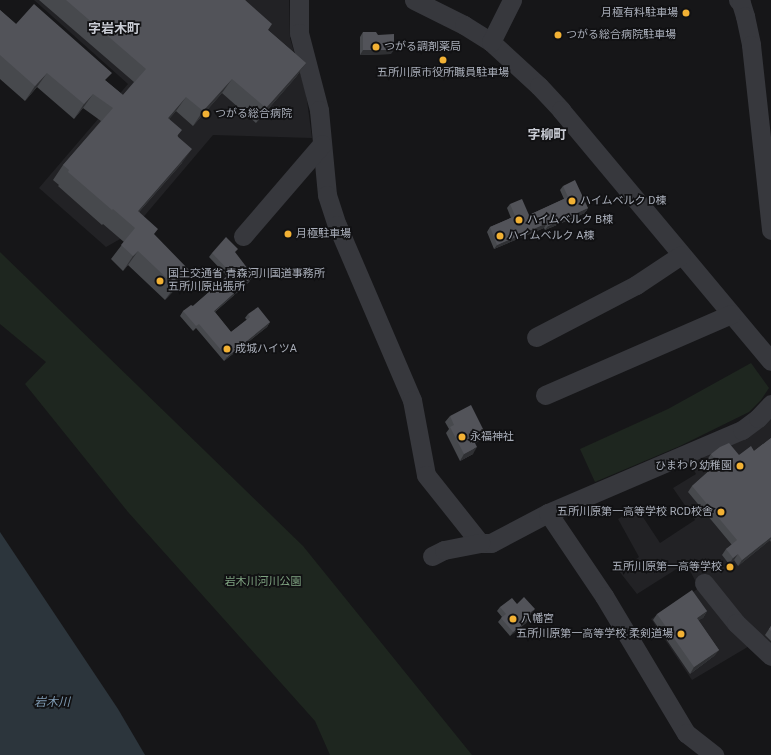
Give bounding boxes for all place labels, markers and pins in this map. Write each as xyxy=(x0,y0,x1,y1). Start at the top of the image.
place label: 月極有料駐車場 xyxy=(601,6,678,20)
marker: 月極有料駐車場 xyxy=(681,8,691,18)
place label: つがる総合病院駐車場 xyxy=(566,28,676,42)
marker: つがる総合病院駐車場 xyxy=(553,30,563,40)
place label: つがる調剤薬局 xyxy=(384,40,461,54)
marker: つがる調剤薬局 xyxy=(371,42,381,52)
marker: 五所川原市役所職員駐車場 xyxy=(438,55,448,65)
place label: 五所川原市役所職員駐車場 xyxy=(377,66,509,80)
place label: つがる総合病院 xyxy=(215,107,292,121)
marker: つがる総合病院 xyxy=(200,108,212,120)
place label: ハイムベルク D棟 xyxy=(580,194,667,208)
marker: ハイムベルク D棟 xyxy=(567,196,577,206)
place label: ハイムベルク B棟 xyxy=(527,213,614,227)
marker: ハイムベルク B棟 xyxy=(514,215,524,225)
place label: 月極駐車場 xyxy=(296,227,351,241)
marker: 月極駐車場 xyxy=(283,229,293,239)
place label: ハイムベルク A棟 xyxy=(508,229,595,243)
marker: ハイムベルク A棟 xyxy=(495,231,505,241)
place label: 国土交通省 青森河川国道事務所 五所川原出張所 xyxy=(168,268,325,294)
marker: 国土交通省 青森河川国道事務所 五所川原出張所 xyxy=(155,276,165,286)
place label: 成城ハイツA xyxy=(235,342,297,356)
marker: 成城ハイツA xyxy=(222,344,232,354)
place label: 永福神社 xyxy=(470,430,514,444)
marker: 永福神社 xyxy=(457,432,467,442)
place label: ひまわり幼稚園 xyxy=(655,459,732,473)
marker: ひまわり幼稚園 xyxy=(735,461,745,471)
place label: 五所川原第一高等学校 RCD校舎 xyxy=(557,505,713,519)
marker: 五所川原第一高等学校 RCD校舎 xyxy=(716,507,726,517)
place label: 五所川原第一高等学校 xyxy=(612,560,722,574)
marker: 五所川原第一高等学校 xyxy=(725,562,735,572)
place label: 八幡宮 xyxy=(521,612,554,626)
marker: 八幡宮 xyxy=(508,614,518,624)
place label: 五所川原第一高等学校 柔剣道場 xyxy=(516,627,673,641)
marker: 五所川原第一高等学校 柔剣道場 xyxy=(676,629,686,639)

